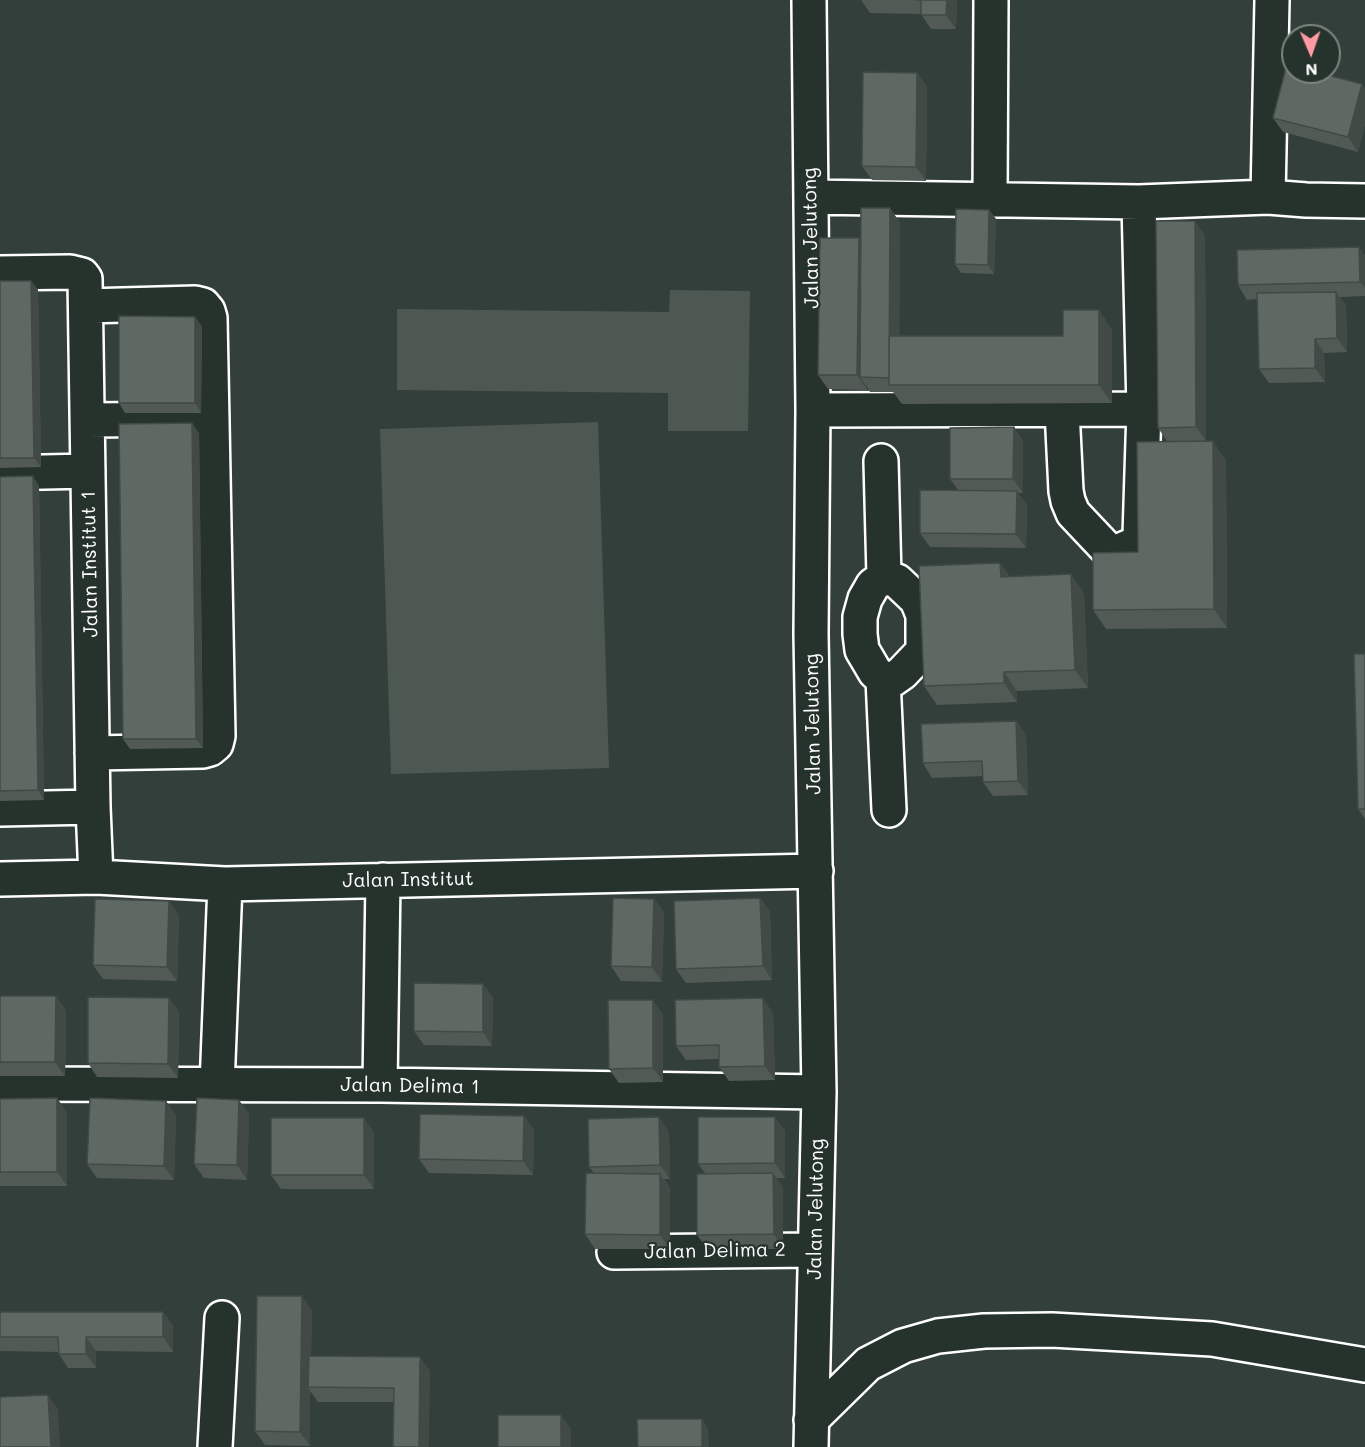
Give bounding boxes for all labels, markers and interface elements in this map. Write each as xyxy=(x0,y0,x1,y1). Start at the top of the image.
north arrow xyxy=(1281,24,1341,84)
text: N xyxy=(1305,60,1318,81)
street label: Jalan Jelutong xyxy=(798,167,824,309)
street label: Jalan Institut 1 xyxy=(77,490,103,638)
street label: Jalan Jelutong xyxy=(800,653,826,795)
street label: Jalan Institut xyxy=(342,867,474,893)
street label: Jalan Delima 1 xyxy=(340,1073,480,1099)
street label: Jalan Jelutong xyxy=(803,1138,829,1280)
street label: Jalan Delima 2 xyxy=(644,1238,786,1264)

